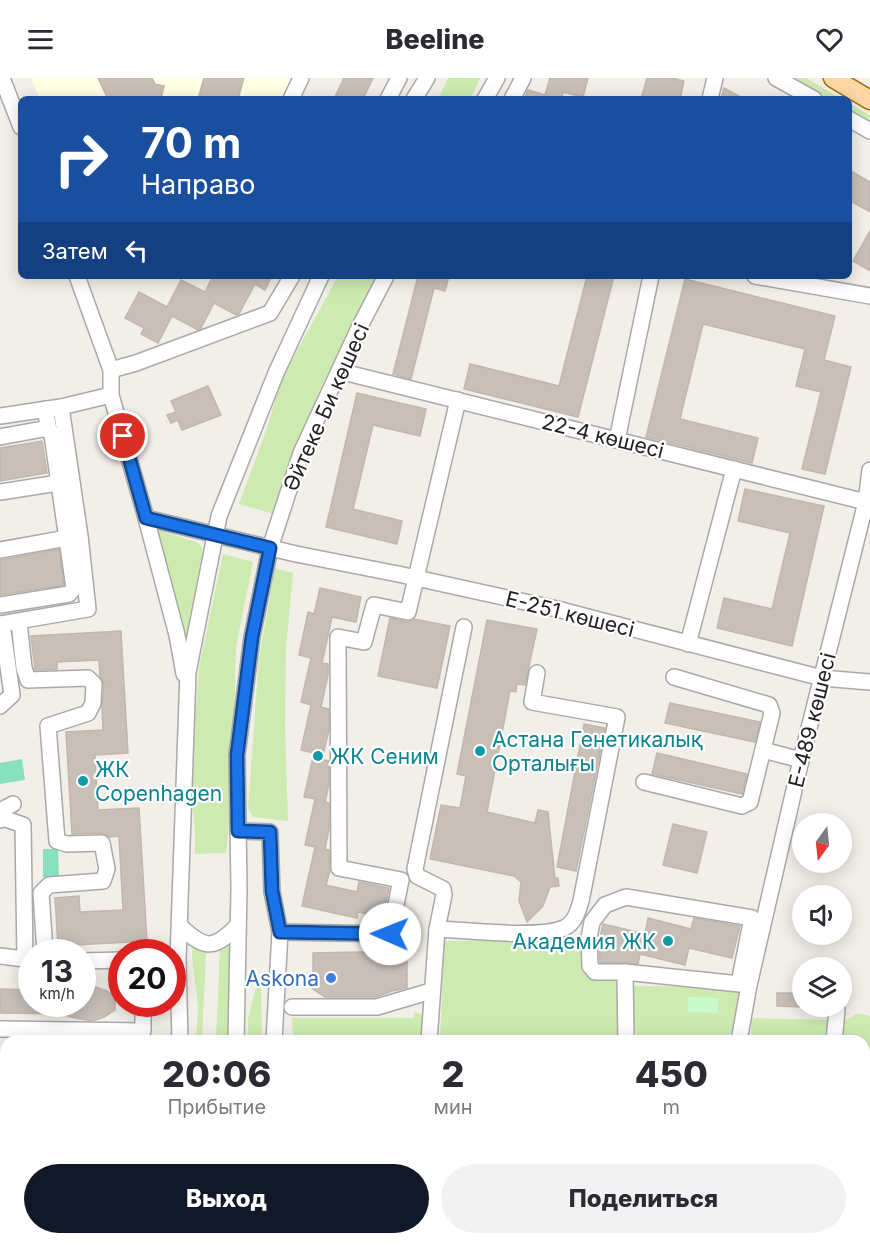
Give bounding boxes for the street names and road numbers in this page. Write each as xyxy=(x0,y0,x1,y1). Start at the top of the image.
street label: Әйтеке Би көшесі xyxy=(278,319,374,495)
street label: 22-4 көшесі xyxy=(539,409,667,463)
street label: Е-251 көшесі xyxy=(503,586,637,642)
street label: Е-489 көшесі xyxy=(783,650,841,790)

